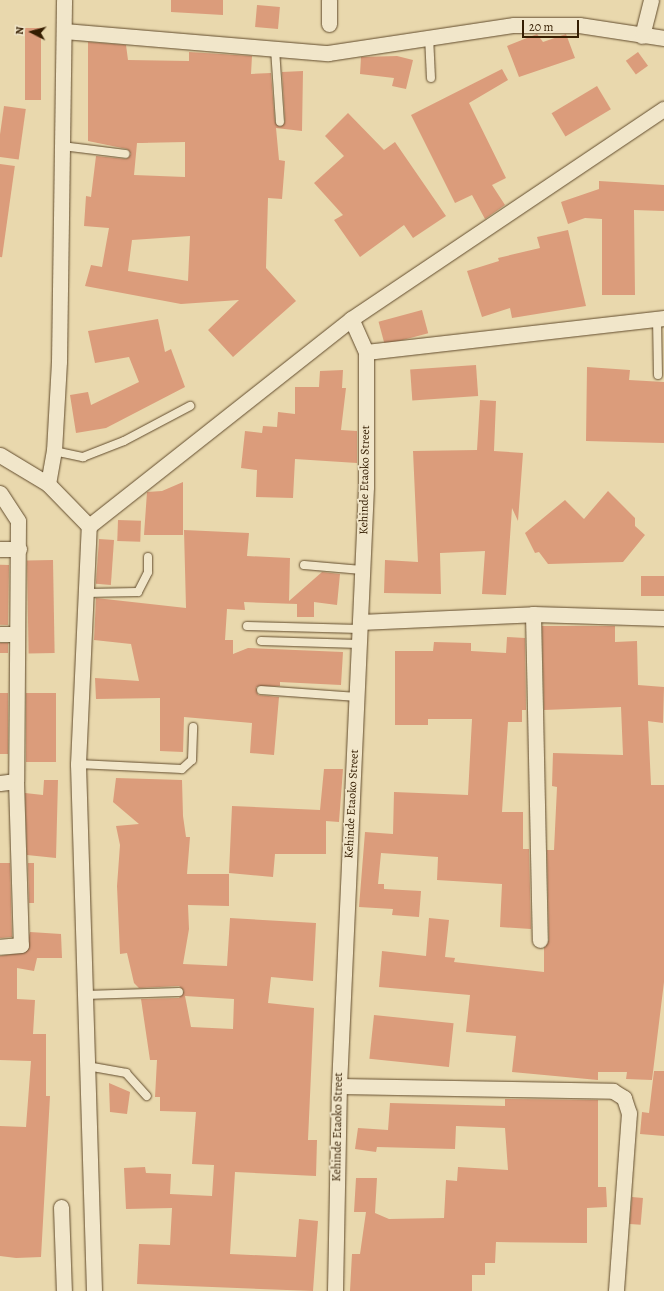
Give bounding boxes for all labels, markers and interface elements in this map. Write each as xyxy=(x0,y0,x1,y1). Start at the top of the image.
north arrow xyxy=(12,12,52,52)
scale bar xyxy=(524,12,581,38)
text: 20 m xyxy=(529,19,553,35)
text: N xyxy=(12,26,27,35)
street label: Kehinde Etaoko Street xyxy=(357,425,373,535)
street label: Kehinde Etaoko Street xyxy=(342,749,362,859)
street label: Kehinde Etaoko Street xyxy=(330,1072,346,1182)

